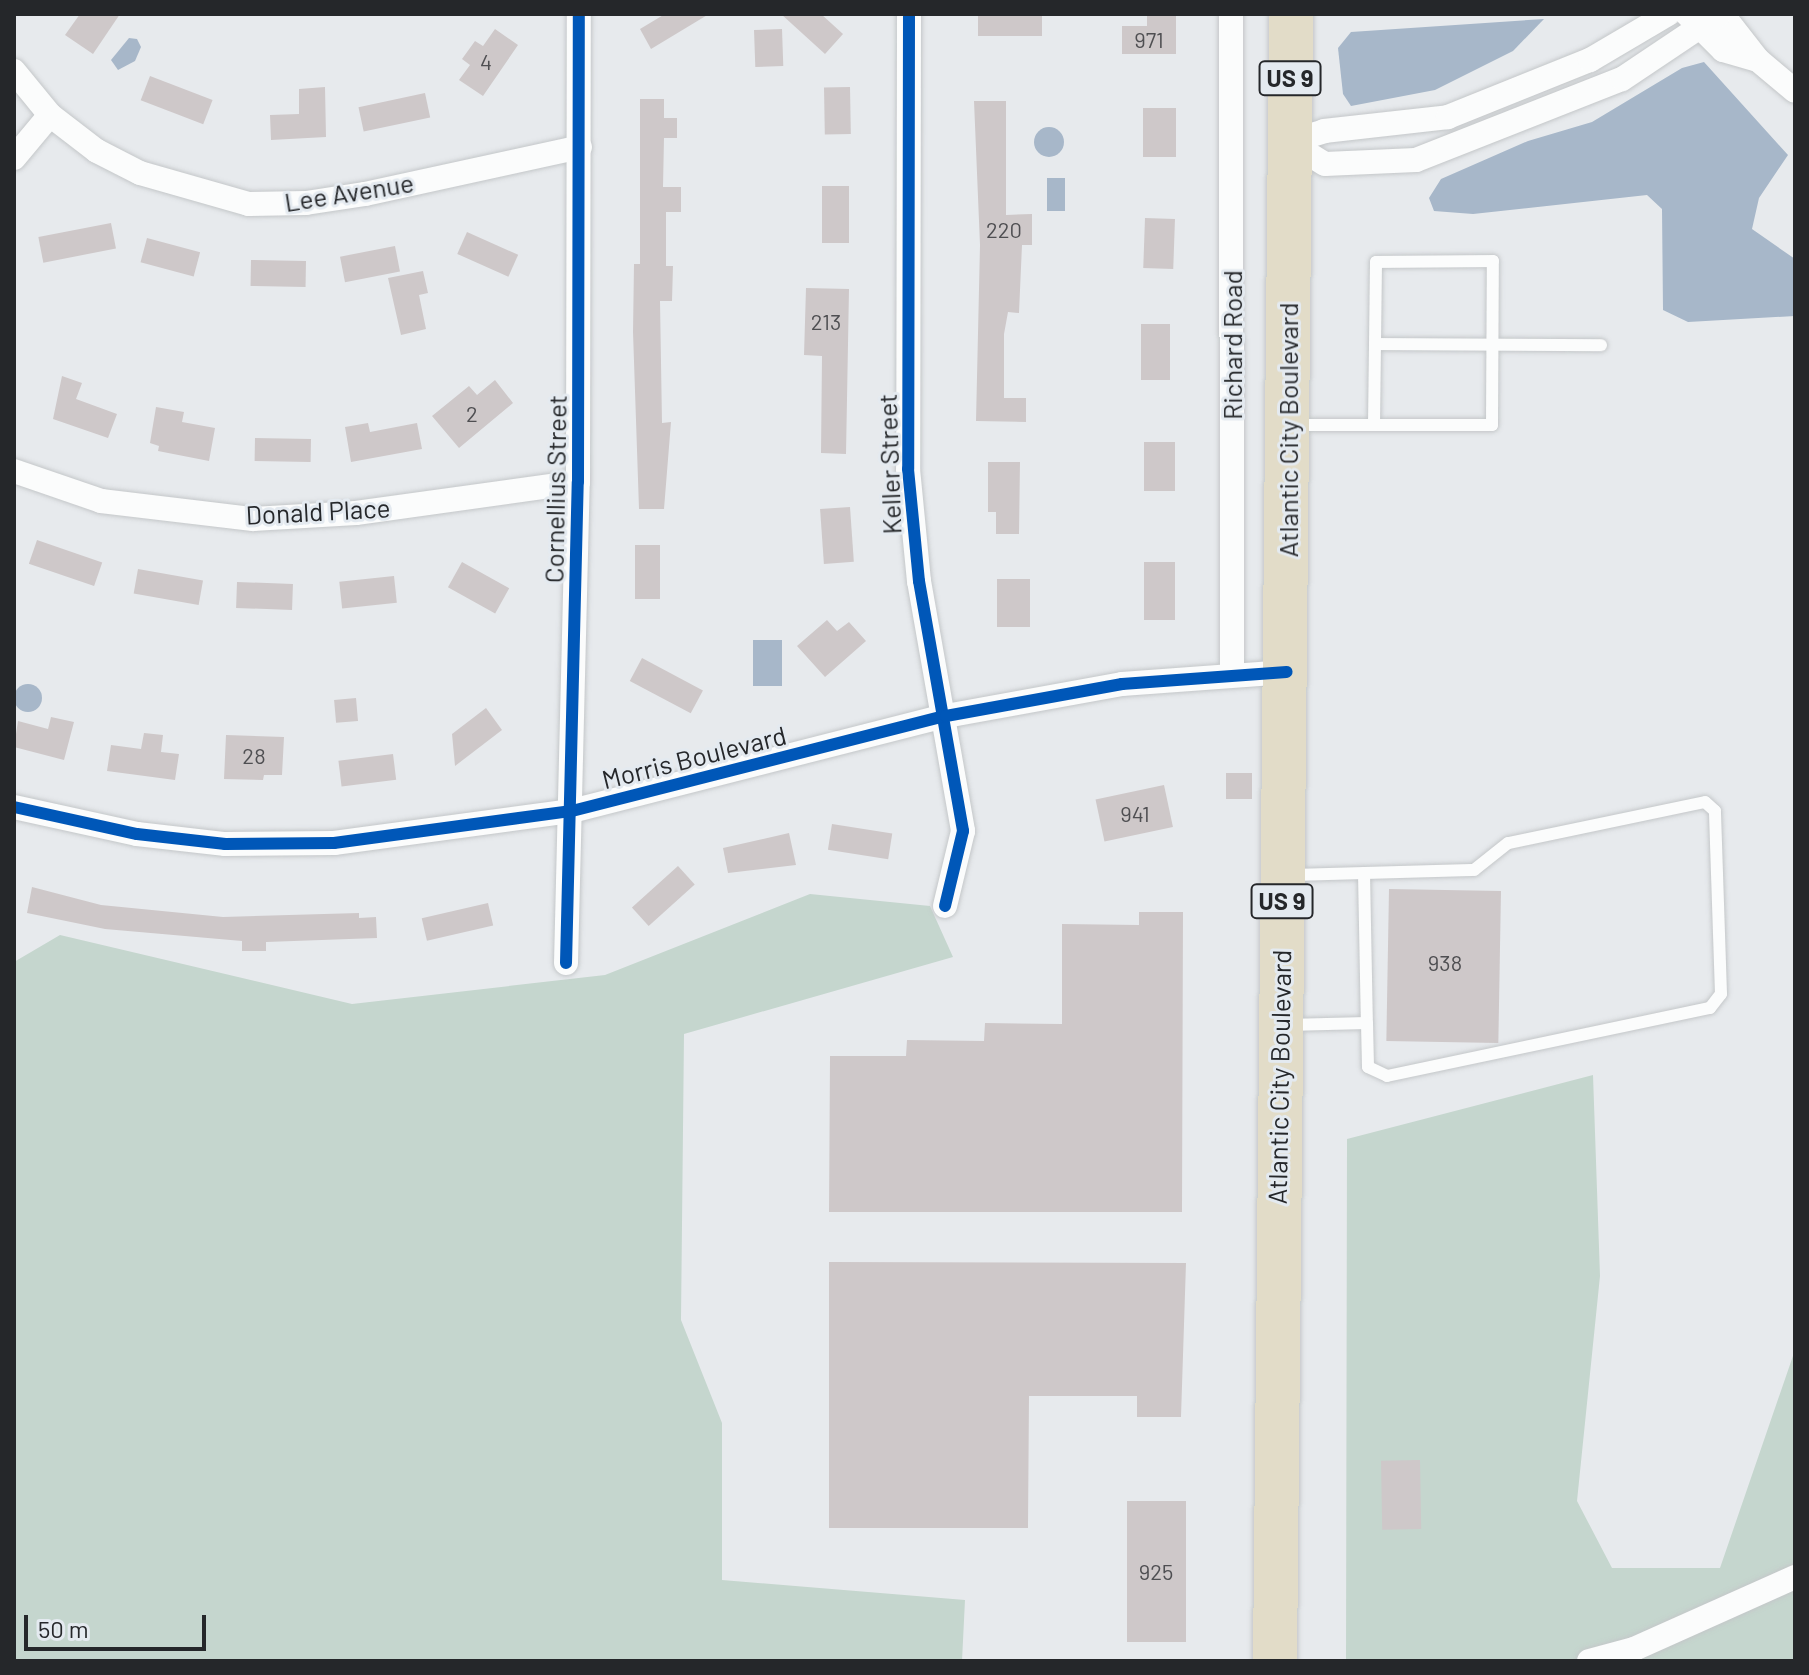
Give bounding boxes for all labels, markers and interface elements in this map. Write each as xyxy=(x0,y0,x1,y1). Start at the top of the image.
house number: 971 xyxy=(1134,27,1164,53)
house number: 4 xyxy=(480,49,492,75)
road number: US 9 xyxy=(1258,58,1322,98)
street label: Lee Avenue xyxy=(282,166,416,218)
house number: 220 xyxy=(986,217,1022,243)
street label: Richard Road xyxy=(1216,270,1248,420)
street label: Atlantic City Boulevard xyxy=(1272,303,1304,557)
house number: 213 xyxy=(811,309,841,335)
street label: Keller Street xyxy=(871,393,907,535)
street label: Cornellius Street xyxy=(538,395,572,583)
house number: 2 xyxy=(466,401,478,427)
street label: Donald Place xyxy=(245,492,391,530)
street label: Morris Boulevard xyxy=(599,719,789,795)
house number: 28 xyxy=(242,743,266,769)
house number: 941 xyxy=(1120,801,1150,827)
road number: US 9 xyxy=(1250,881,1314,921)
street label: Atlantic City Boulevard xyxy=(1261,949,1297,1205)
house number: 938 xyxy=(1428,950,1462,976)
house number: 925 xyxy=(1139,1559,1173,1585)
scale bar xyxy=(28,1599,210,1649)
text: 50 m xyxy=(38,1614,89,1643)

